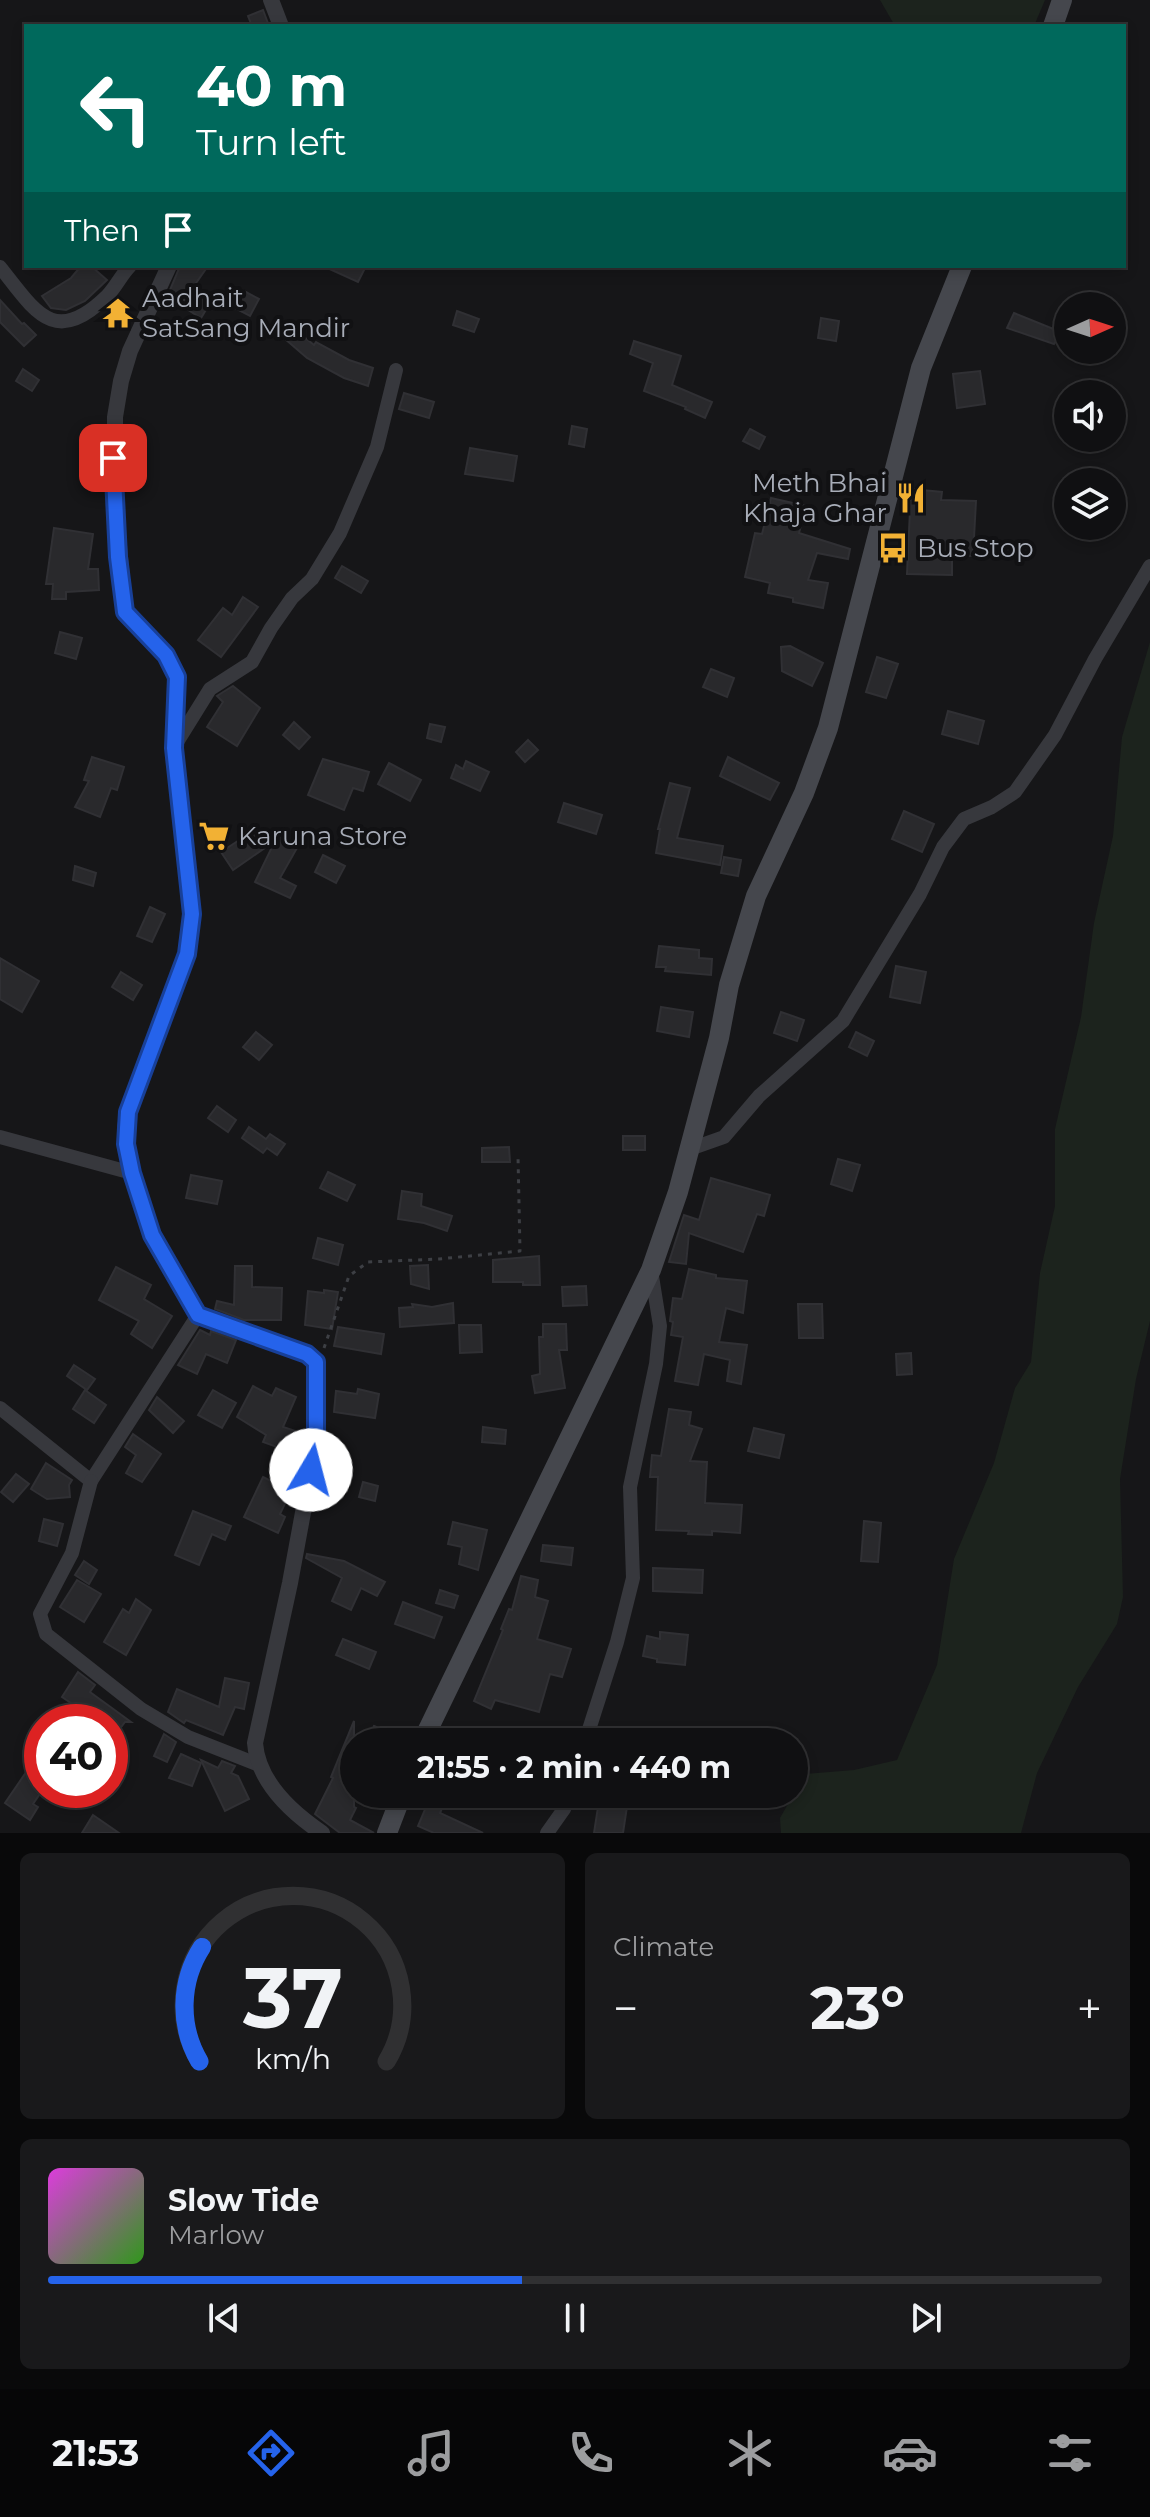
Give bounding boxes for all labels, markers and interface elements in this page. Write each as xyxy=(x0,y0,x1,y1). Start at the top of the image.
text: 40 m xyxy=(196,52,347,120)
icon: left xyxy=(64,56,168,160)
text: Turn left xyxy=(196,120,347,164)
icon: arrive xyxy=(156,208,200,252)
text: Then xyxy=(64,212,140,249)
place label: Aadhait SatSang Mandir xyxy=(142,282,350,344)
north arrow xyxy=(1054,292,1126,364)
map controls xyxy=(1054,292,1126,540)
temple icon: Aadhait SatSang Mandir xyxy=(101,296,135,330)
button: sound xyxy=(1054,380,1126,452)
pin xyxy=(79,424,147,492)
icon: arrive xyxy=(91,436,135,480)
place label: Meth Bhai Khaja Ghar xyxy=(743,467,887,529)
button: layers xyxy=(1054,468,1126,540)
restaurant icon: Meth Bhai Khaja Ghar xyxy=(894,481,928,515)
bus stop icon: Bus Stop xyxy=(876,531,910,565)
place label: Bus Stop xyxy=(917,532,1034,564)
supermarket icon: Karuna Store xyxy=(197,819,231,853)
place label: Karuna Store xyxy=(238,820,407,852)
position arrow xyxy=(269,1428,353,1512)
speed limit sign: 40 xyxy=(24,1704,128,1808)
text: 21:55 · 2 min · 440 m xyxy=(417,1749,731,1786)
text: Climate xyxy=(613,1931,714,1963)
text: 37 xyxy=(241,1947,343,2049)
text: 23° xyxy=(810,1971,905,2044)
text: − xyxy=(613,1981,638,2035)
text: + xyxy=(1077,1981,1102,2035)
text: km/h xyxy=(254,2041,331,2076)
text: Slow Tide xyxy=(168,2182,319,2219)
text: Marlow xyxy=(168,2219,264,2251)
icon: previous xyxy=(202,2296,246,2340)
icon: pause xyxy=(553,2296,597,2340)
icon: next xyxy=(904,2296,948,2340)
icon: directions xyxy=(243,2425,299,2481)
icon: music xyxy=(403,2425,459,2481)
icon: phone xyxy=(563,2425,619,2481)
icon: climate xyxy=(722,2425,778,2481)
icon: car xyxy=(882,2425,938,2481)
icon: filters xyxy=(1042,2425,1098,2481)
text: 21:53 xyxy=(52,2431,139,2475)

